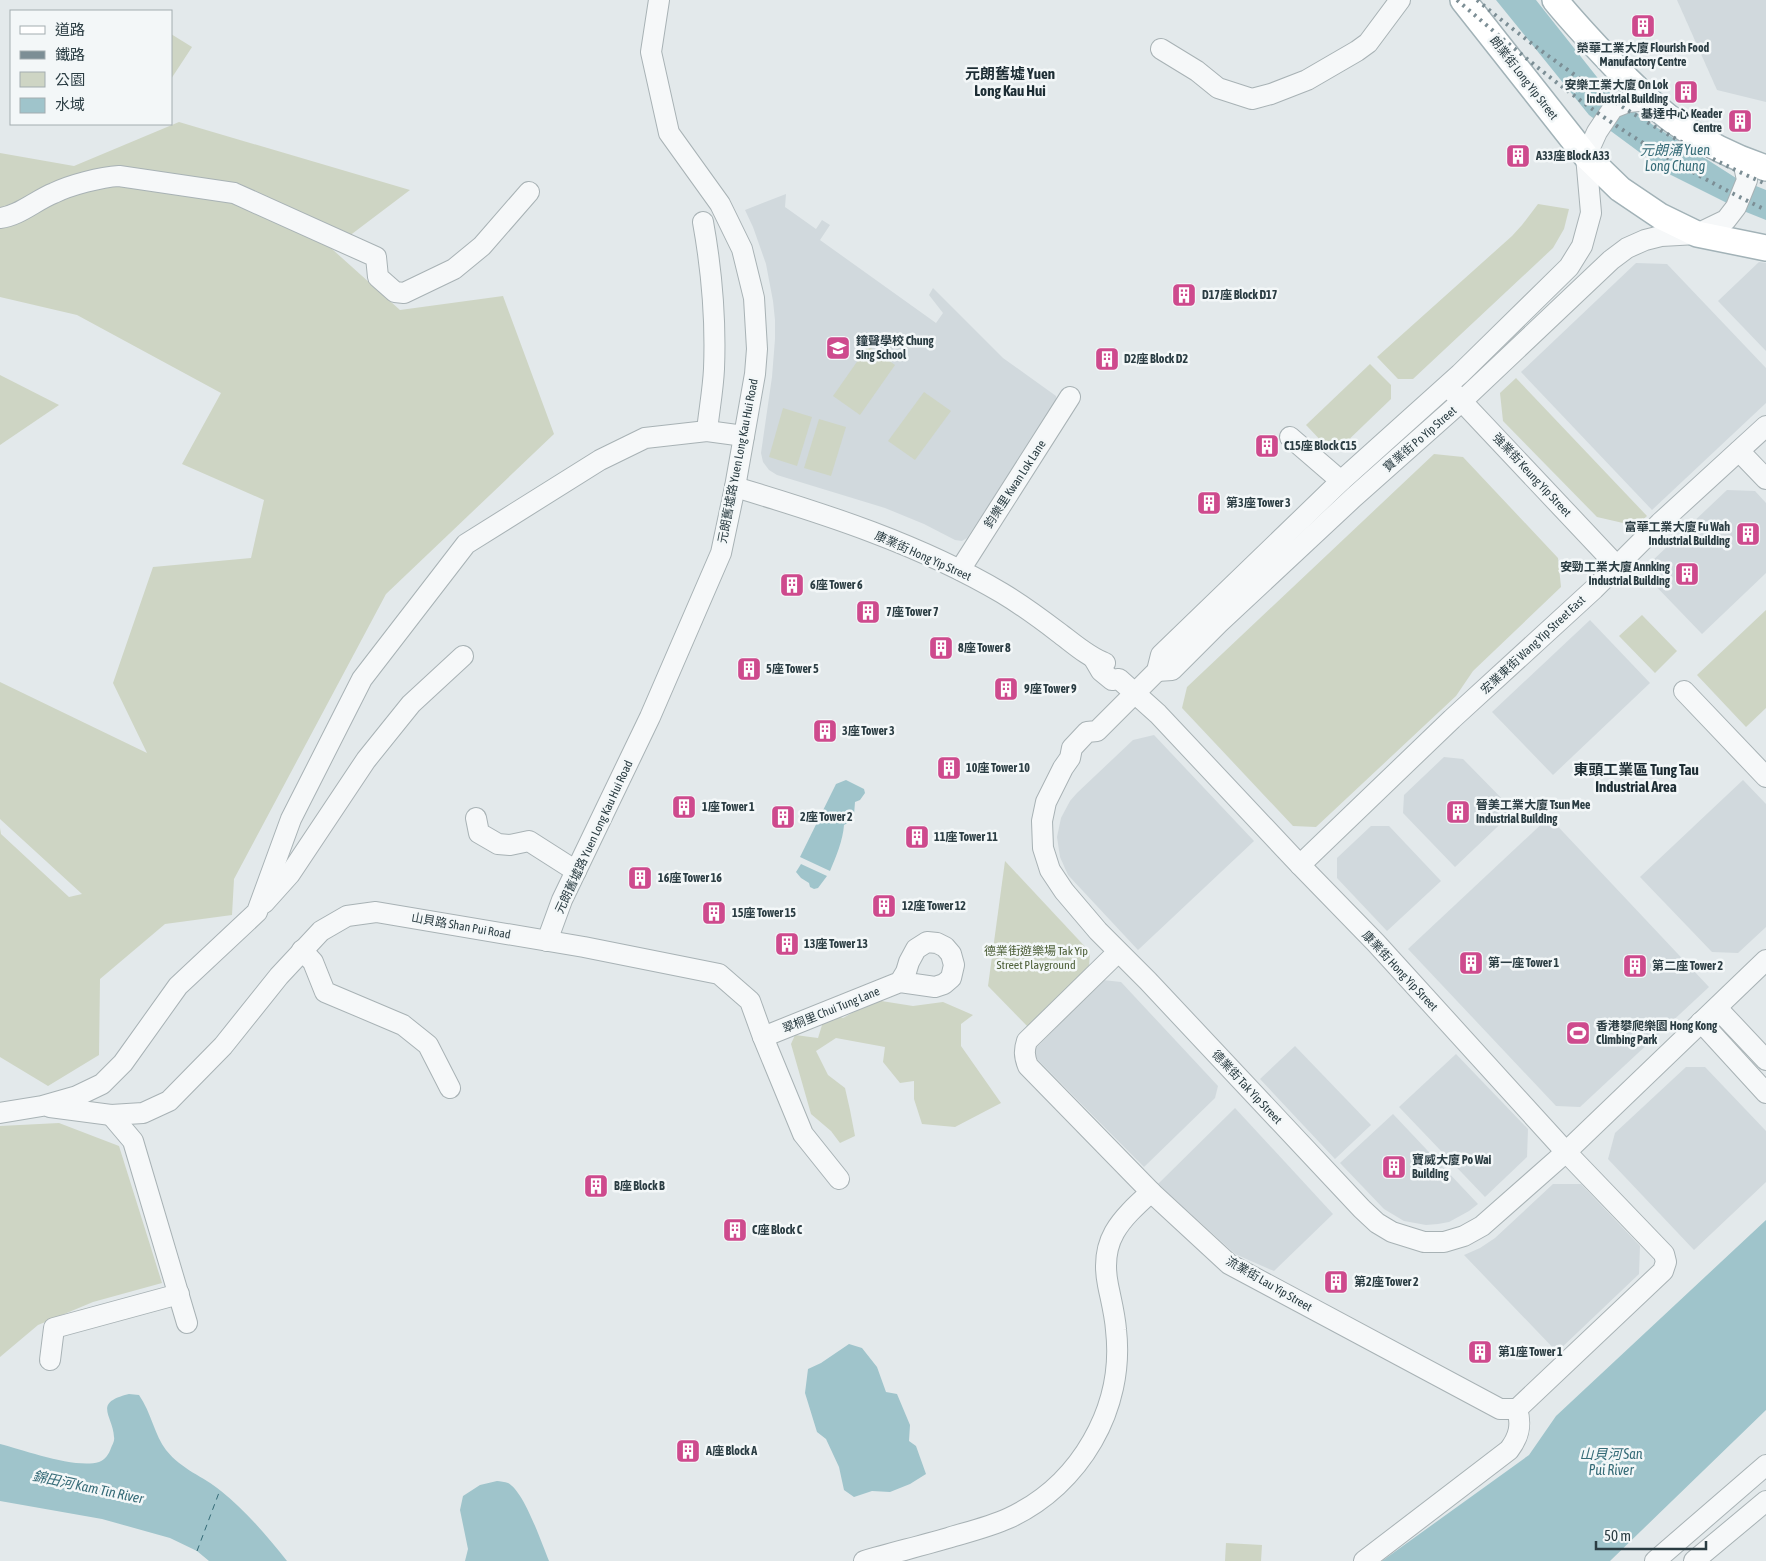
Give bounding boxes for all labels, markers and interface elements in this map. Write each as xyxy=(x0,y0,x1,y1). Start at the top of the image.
legend xyxy=(10,10,172,125)
building icon: 榮華工業大廈 Flourish Food Manufactory Centre xyxy=(1630,13,1656,39)
text: 道路 xyxy=(55,21,85,38)
street label: 朗業街 Long Yip Street xyxy=(1487,34,1561,123)
place label: 榮華工業大廈 Flourish Food Manufactory Centre xyxy=(1577,41,1710,69)
text: 鐵路 xyxy=(55,46,85,63)
district label: 元朗舊墟 Yuen Long Kau Hui xyxy=(965,65,1055,99)
text: 公園 xyxy=(55,71,85,88)
place label: 安樂工業大廈 On Lok Industrial Building xyxy=(1564,78,1669,106)
building icon: 安樂工業大廈 On Lok Industrial Building xyxy=(1673,79,1699,105)
text: 水域 xyxy=(55,96,85,113)
place label: 基達中心 Keader Centre xyxy=(1641,107,1723,135)
building icon: 基達中心 Keader Centre xyxy=(1727,108,1753,134)
water label: 元朗涌 Yuen Long Chung xyxy=(1640,142,1710,174)
building icon: A33座 Block A33 xyxy=(1505,143,1531,169)
place label: A33座 Block A33 xyxy=(1535,149,1610,163)
building icon: D17座 Block D17 xyxy=(1171,282,1197,308)
place label: D17座 Block D17 xyxy=(1202,288,1278,302)
place label: 鐘聲學校 Chung Sing School xyxy=(856,334,934,362)
school or university icon: 鐘聲學校 Chung Sing School xyxy=(825,335,851,361)
building icon: D2座 Block D2 xyxy=(1094,346,1120,372)
place label: D2座 Block D2 xyxy=(1124,352,1188,366)
street label: 元朗舊墟路 Yuen Long Kau Hui Road xyxy=(715,378,761,544)
street label: 寶業街 Po Yip Street xyxy=(1381,403,1460,474)
street label: 強業街 Keung Yip Street xyxy=(1490,431,1575,520)
building icon: C15座 Block C15 xyxy=(1254,433,1280,459)
street label: 鈞樂里 Kwan Lok Lane xyxy=(981,437,1049,531)
place label: C15座 Block C15 xyxy=(1284,439,1357,453)
building icon: 第3座 Tower 3 xyxy=(1196,490,1222,516)
place label: 第3座 Tower 3 xyxy=(1226,496,1291,510)
place label: 富華工業大廈 Fu Wah Industrial Building xyxy=(1624,520,1731,548)
building icon: 富華工業大廈 Fu Wah Industrial Building xyxy=(1735,521,1761,547)
street label: 康業街 Hong Yip Street xyxy=(873,528,974,584)
place label: 安勁工業大廈 Annking Industrial Building xyxy=(1560,560,1671,588)
building icon: 安勁工業大廈 Annking Industrial Building xyxy=(1674,561,1700,587)
building icon: 6座 Tower 6 xyxy=(779,572,805,598)
place label: 6座 Tower 6 xyxy=(810,578,863,592)
street label: 宏業東街 Wang Yip Street East xyxy=(1478,593,1588,697)
building icon: 7座 Tower 7 xyxy=(855,599,881,625)
place label: 7座 Tower 7 xyxy=(886,605,939,619)
building icon: 8座 Tower 8 xyxy=(928,635,954,661)
place label: 8座 Tower 8 xyxy=(958,641,1011,655)
building icon: 5座 Tower 5 xyxy=(736,656,762,682)
place label: 5座 Tower 5 xyxy=(766,662,819,676)
building icon: 9座 Tower 9 xyxy=(993,676,1019,702)
place label: 9座 Tower 9 xyxy=(1024,682,1077,696)
building icon: 3座 Tower 3 xyxy=(812,718,838,744)
place label: 3座 Tower 3 xyxy=(842,724,895,738)
building icon: 10座 Tower 10 xyxy=(936,755,962,781)
street label: 元朗舊墟路 Yuen Long Kau Hui Road xyxy=(552,758,636,916)
place label: 10座 Tower 10 xyxy=(966,761,1030,775)
district label: 東頭工業區 Tung Tau Industrial Area xyxy=(1573,761,1699,795)
building icon: 1座 Tower 1 xyxy=(671,794,697,820)
place label: 晉美工業大廈 Tsun Mee Industrial Building xyxy=(1476,798,1591,826)
building icon: 晉美工業大廈 Tsun Mee Industrial Building xyxy=(1445,799,1471,825)
place label: 1座 Tower 1 xyxy=(702,800,755,814)
building icon: 2座 Tower 2 xyxy=(770,804,796,830)
place label: 2座 Tower 2 xyxy=(800,810,853,824)
building icon: 11座 Tower 11 xyxy=(904,824,930,850)
place label: 11座 Tower 11 xyxy=(934,830,998,844)
building icon: 16座 Tower 16 xyxy=(627,865,653,891)
place label: 16座 Tower 16 xyxy=(658,871,722,885)
building icon: 12座 Tower 12 xyxy=(871,893,897,919)
place label: 12座 Tower 12 xyxy=(902,899,966,913)
building icon: 15座 Tower 15 xyxy=(701,900,727,926)
place label: 15座 Tower 15 xyxy=(732,906,796,920)
street label: 山貝路 Shan Pui Road xyxy=(410,910,512,942)
street label: 康業街 Hong Yip Street xyxy=(1359,928,1441,1014)
building icon: 13座 Tower 13 xyxy=(774,931,800,957)
place label: 13座 Tower 13 xyxy=(804,937,868,951)
park label: 德業街遊樂場 Tak Yip Street Playground xyxy=(984,944,1088,972)
building icon: 第一座 Tower 1 xyxy=(1458,950,1484,976)
building icon: 第二座 Tower 2 xyxy=(1622,953,1648,979)
place label: 第一座 Tower 1 xyxy=(1488,956,1559,970)
place label: 第二座 Tower 2 xyxy=(1652,959,1723,973)
street label: 翠桐里 Chui Tung Lane xyxy=(780,984,882,1036)
place label: 香港攀爬樂園 Hong Kong Climbing Park xyxy=(1596,1019,1718,1047)
sports icon: 香港攀爬樂園 Hong Kong Climbing Park xyxy=(1565,1020,1591,1046)
street label: 德業街 Tak Yip Street xyxy=(1209,1047,1285,1127)
place label: 寶威大廈 Po Wai Building xyxy=(1412,1153,1492,1181)
building icon: 寶威大廈 Po Wai Building xyxy=(1381,1154,1407,1180)
building icon: B座 Block B xyxy=(583,1173,609,1199)
place label: B座 Block B xyxy=(614,1179,665,1193)
building icon: C座 Block C xyxy=(722,1217,748,1243)
place label: C座 Block C xyxy=(752,1223,803,1237)
street label: 流業街 Lau Yip Street xyxy=(1224,1254,1315,1315)
building icon: 第2座 Tower 2 xyxy=(1323,1269,1349,1295)
place label: 第2座 Tower 2 xyxy=(1354,1275,1419,1289)
building icon: 第1座 Tower 1 xyxy=(1467,1339,1493,1365)
place label: 第1座 Tower 1 xyxy=(1498,1345,1563,1359)
building icon: A座 Block A xyxy=(675,1438,701,1464)
place label: A座 Block A xyxy=(705,1444,757,1458)
water label: 山貝河 San Pui River xyxy=(1579,1446,1643,1478)
water label: 錦田河 Kam Tin River xyxy=(31,1467,146,1507)
scale bar xyxy=(1596,1518,1706,1550)
text: 50 m xyxy=(1604,1527,1631,1544)

